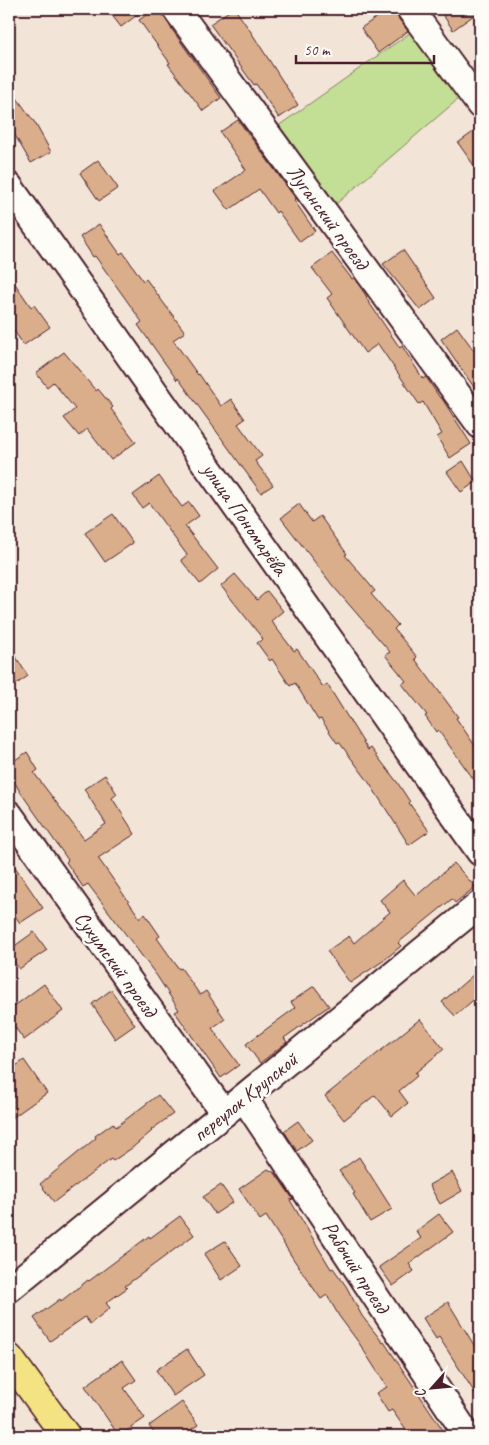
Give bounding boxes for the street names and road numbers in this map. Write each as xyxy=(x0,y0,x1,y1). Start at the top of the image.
street label: Луганский проезд xyxy=(281,160,376,277)
street label: улица Пономарёва xyxy=(195,456,294,582)
street label: Сухумский проезд xyxy=(69,906,165,1024)
street label: переулок Крупской xyxy=(187,1046,304,1147)
street label: Рабочий проезд xyxy=(317,1216,397,1320)

